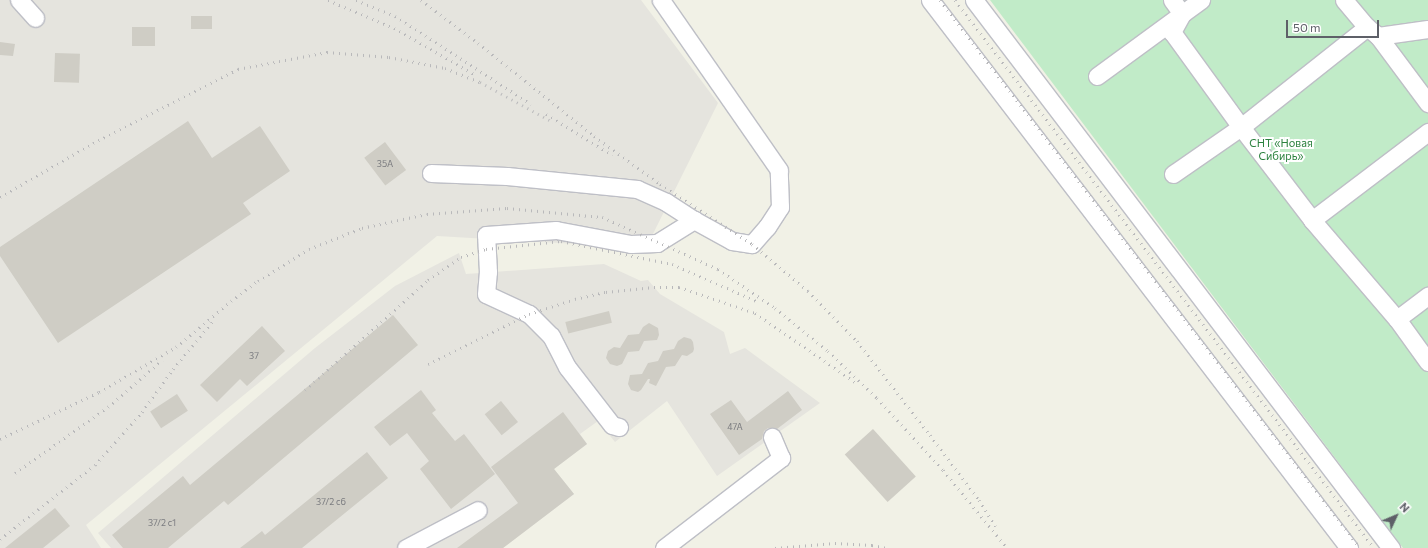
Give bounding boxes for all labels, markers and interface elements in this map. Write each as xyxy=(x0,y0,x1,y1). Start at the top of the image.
scale bar xyxy=(1288,12,1381,38)
text: 50 m xyxy=(1293,20,1321,34)
park label: СНТ «Новая Сибирь» xyxy=(1249,137,1313,163)
house number: 35А xyxy=(377,159,393,169)
house number: 37 xyxy=(249,351,259,361)
house number: 47А xyxy=(727,422,743,432)
north arrow xyxy=(1376,496,1416,536)
house number: 37/2 с6 xyxy=(316,497,346,507)
text: N xyxy=(1397,500,1413,515)
house number: 37/2 с1 xyxy=(148,518,176,528)

